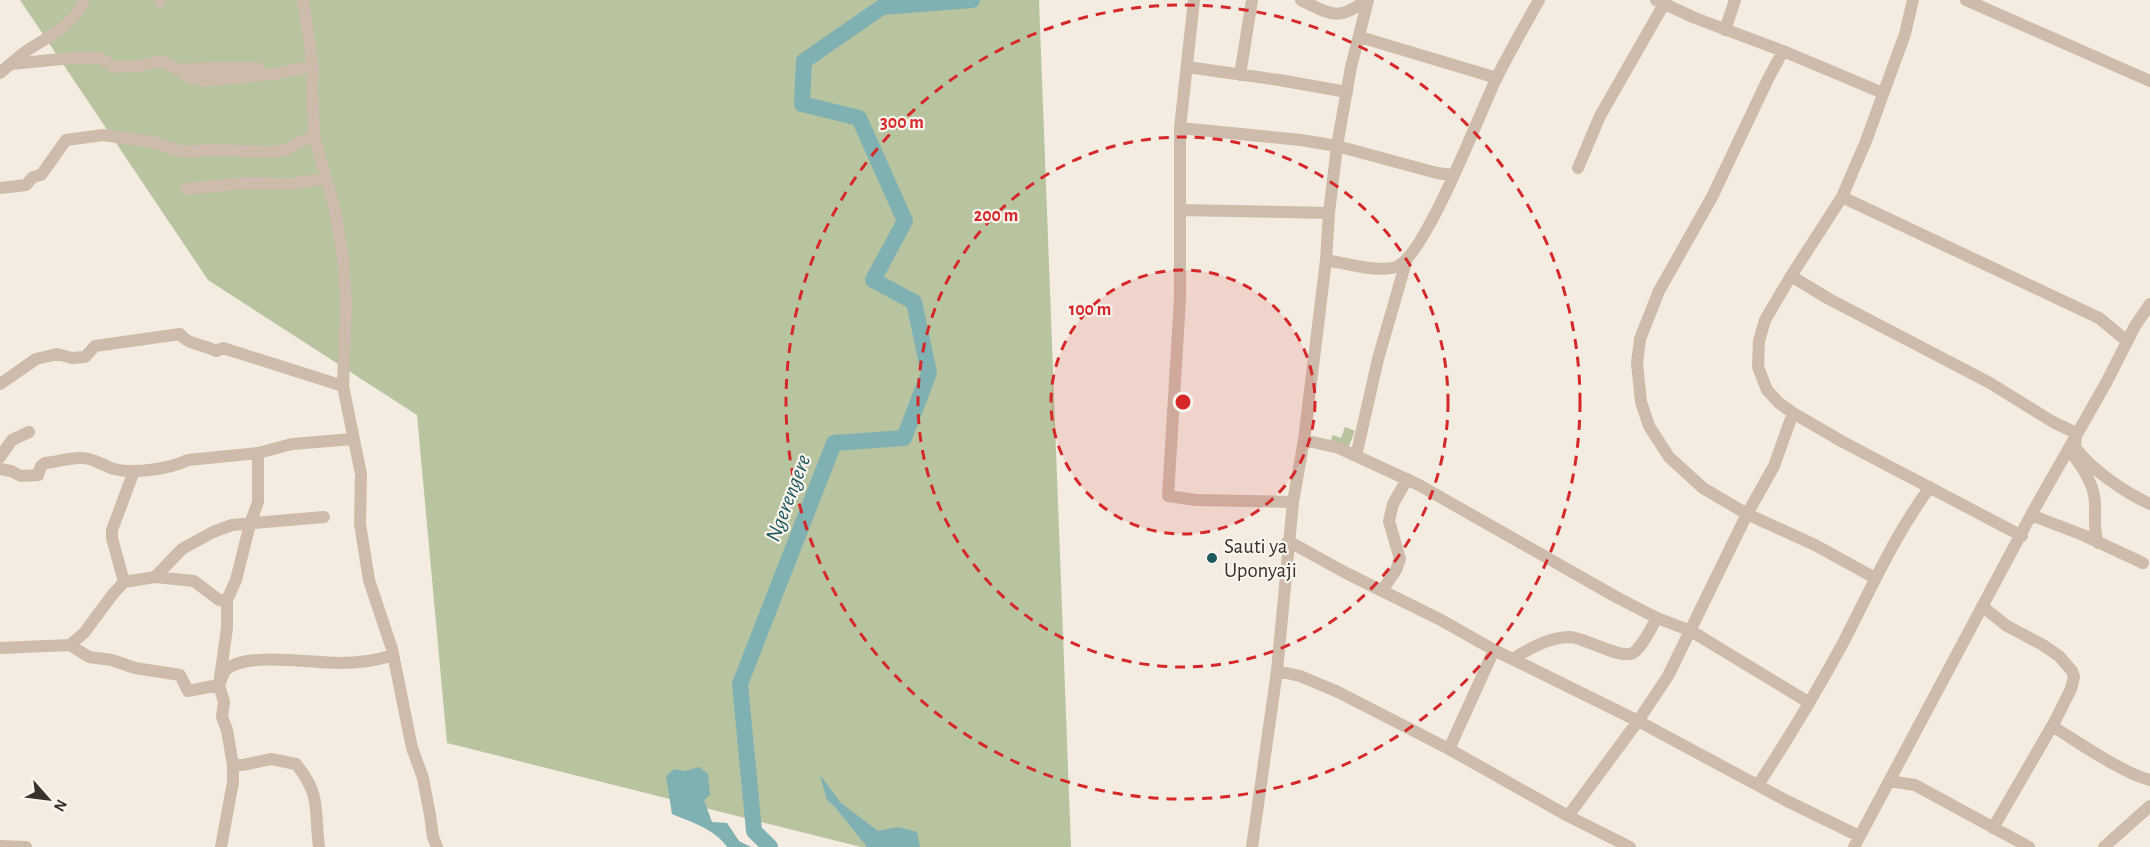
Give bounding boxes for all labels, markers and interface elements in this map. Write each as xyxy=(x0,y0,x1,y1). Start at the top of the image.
text: 300 m xyxy=(880,114,924,132)
text: 200 m xyxy=(974,207,1018,225)
text: 100 m xyxy=(1069,301,1111,319)
centre of rings xyxy=(1173,392,1193,412)
water label: Ngerengere xyxy=(761,452,815,544)
place label: Sauti ya Uponyaji xyxy=(1224,536,1297,581)
marker: Sauti ya Uponyaji xyxy=(1205,551,1219,565)
north arrow xyxy=(18,769,78,829)
text: N xyxy=(51,797,70,814)

